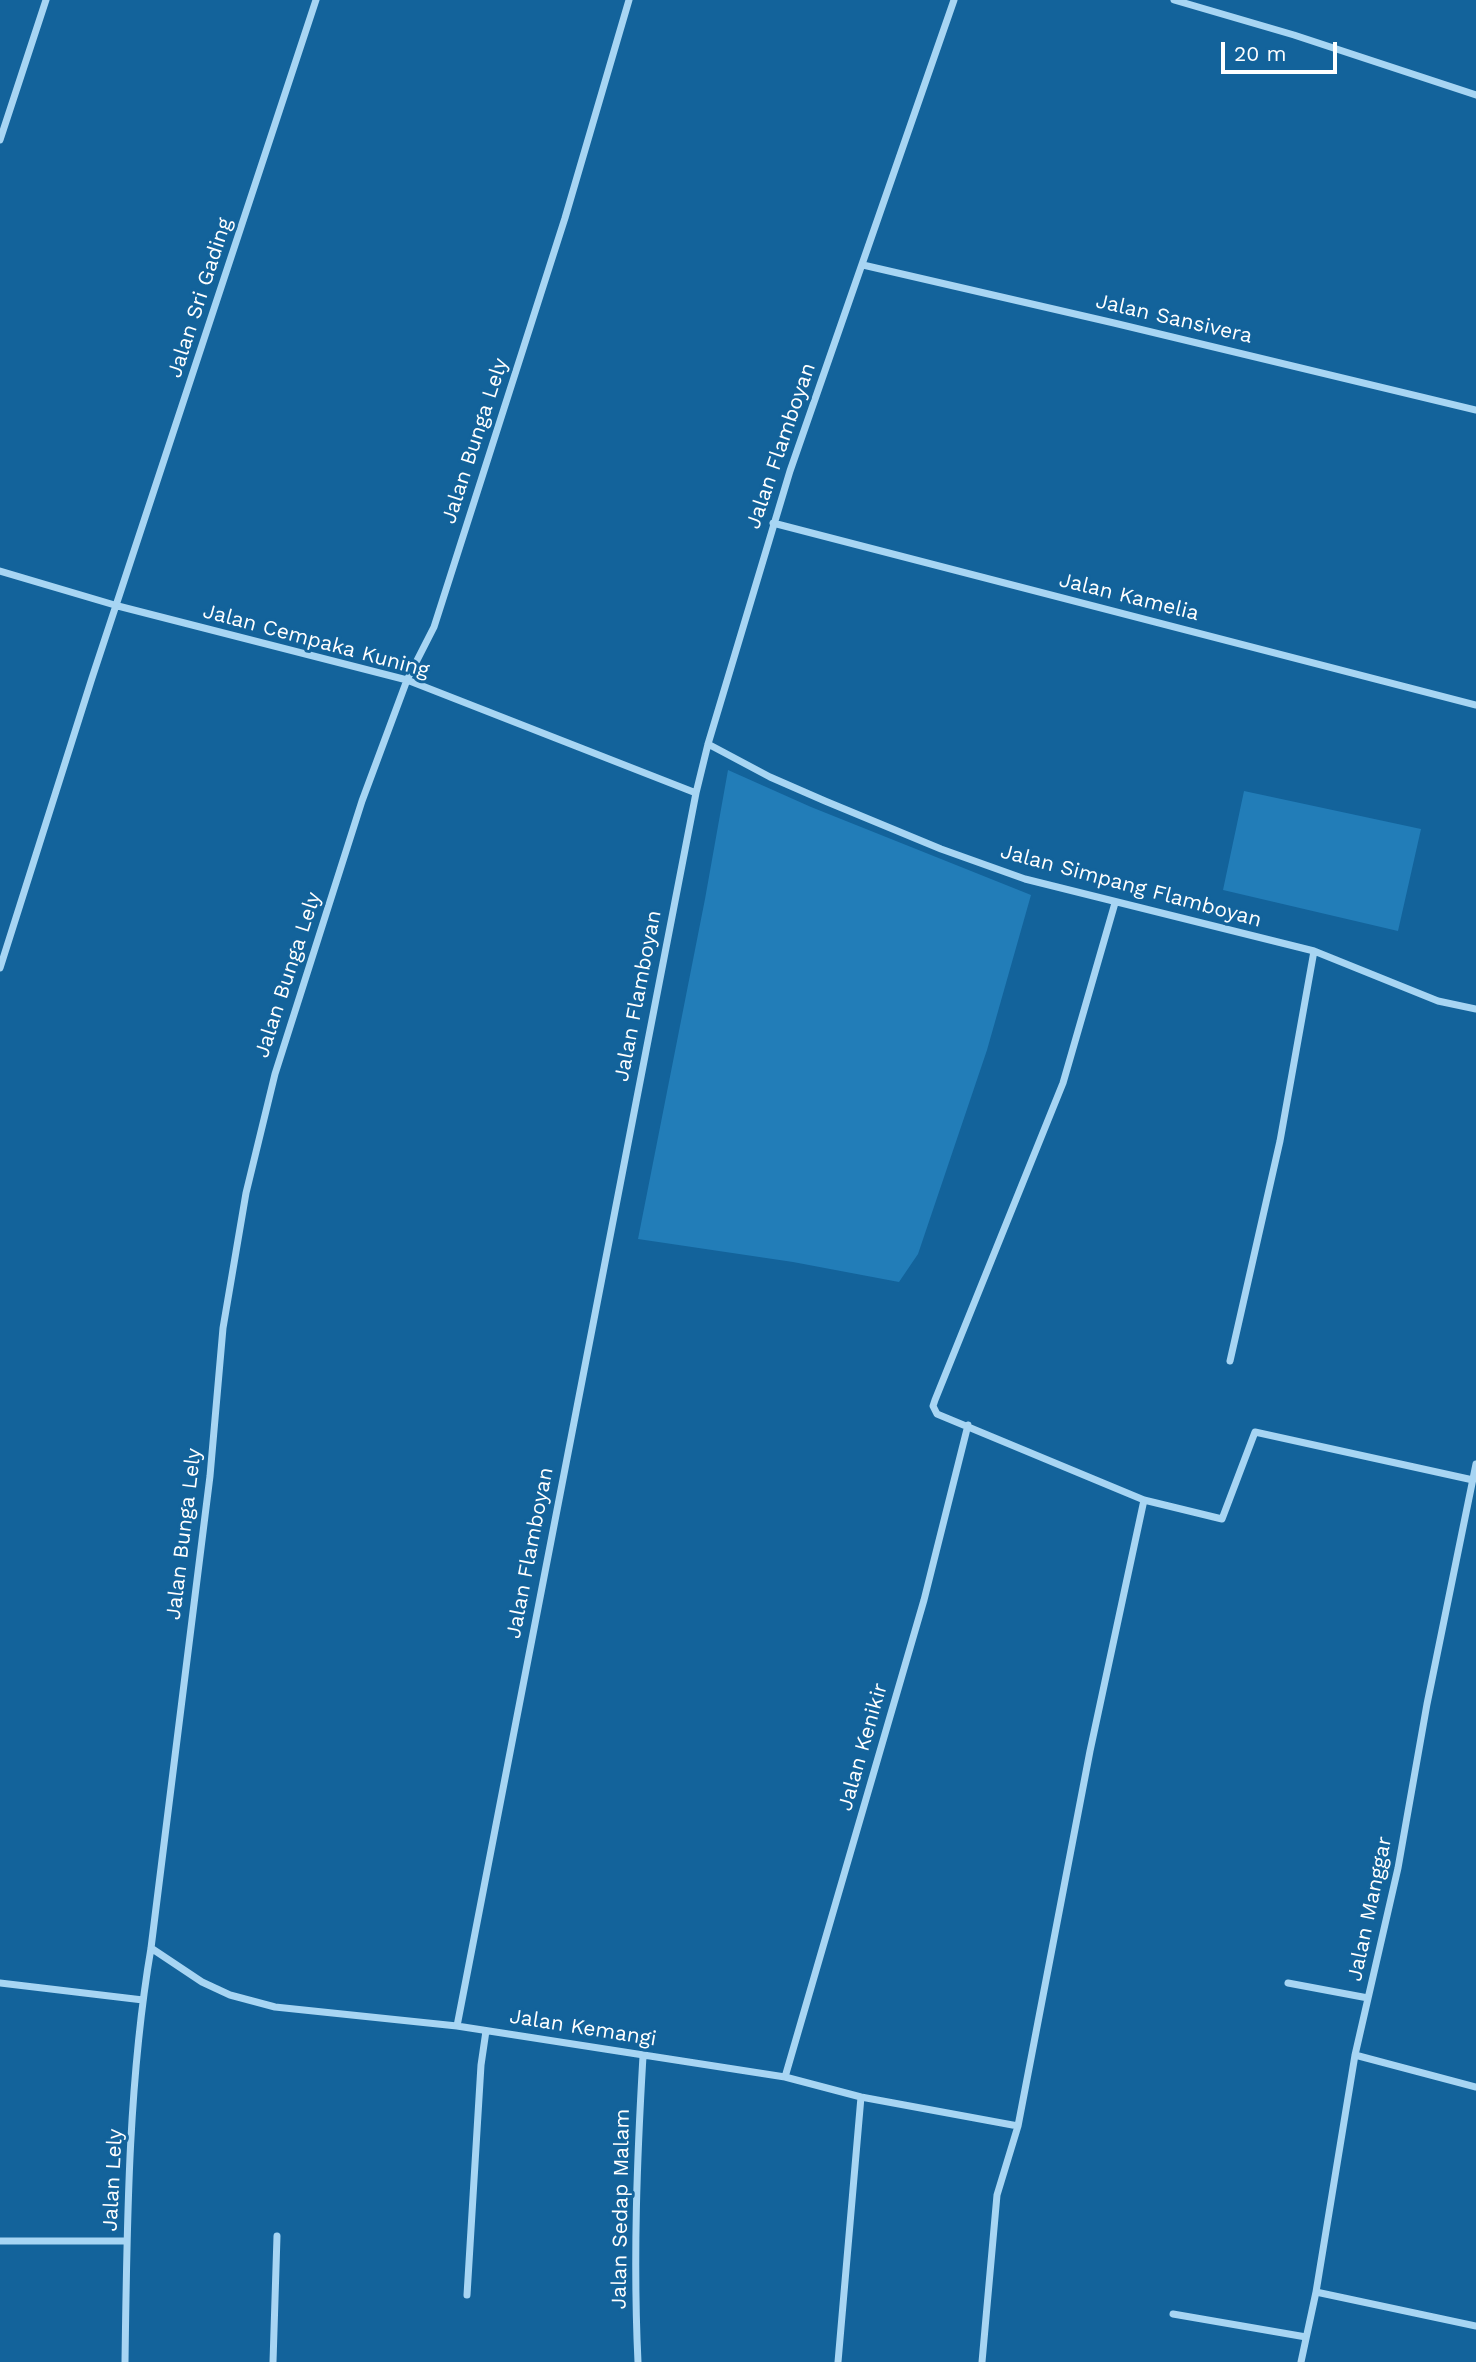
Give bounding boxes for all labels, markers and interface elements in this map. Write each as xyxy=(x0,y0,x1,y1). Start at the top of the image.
scale bar xyxy=(1224,28,1340,72)
text: 20 m xyxy=(1234,41,1286,66)
street label: Jalan Sri Gading xyxy=(162,215,238,381)
street label: Jalan Sansivera xyxy=(1093,289,1255,349)
street label: Jalan Bunga Lely xyxy=(436,355,514,527)
street label: Jalan Flamboyan xyxy=(741,360,821,532)
street label: Jalan Kamelia xyxy=(1056,567,1202,627)
street label: Jalan Cempaka Kuning xyxy=(200,599,432,683)
street label: Jalan Simpang Flamboyan xyxy=(998,839,1264,933)
street label: Jalan Bunga Lely xyxy=(249,889,327,1061)
street label: Jalan Flamboyan xyxy=(609,908,667,1084)
street label: Jalan Bunga Lely xyxy=(161,1447,207,1621)
street label: Jalan Flamboyan xyxy=(501,1465,559,1641)
street label: Jalan Kenikir xyxy=(833,1680,893,1814)
street label: Jalan Manggar xyxy=(1342,1834,1398,1984)
street label: Jalan Kemangi xyxy=(508,2004,658,2052)
street label: Jalan Sedap Malam xyxy=(607,2108,635,2310)
street label: Jalan Lely xyxy=(98,2128,128,2232)

